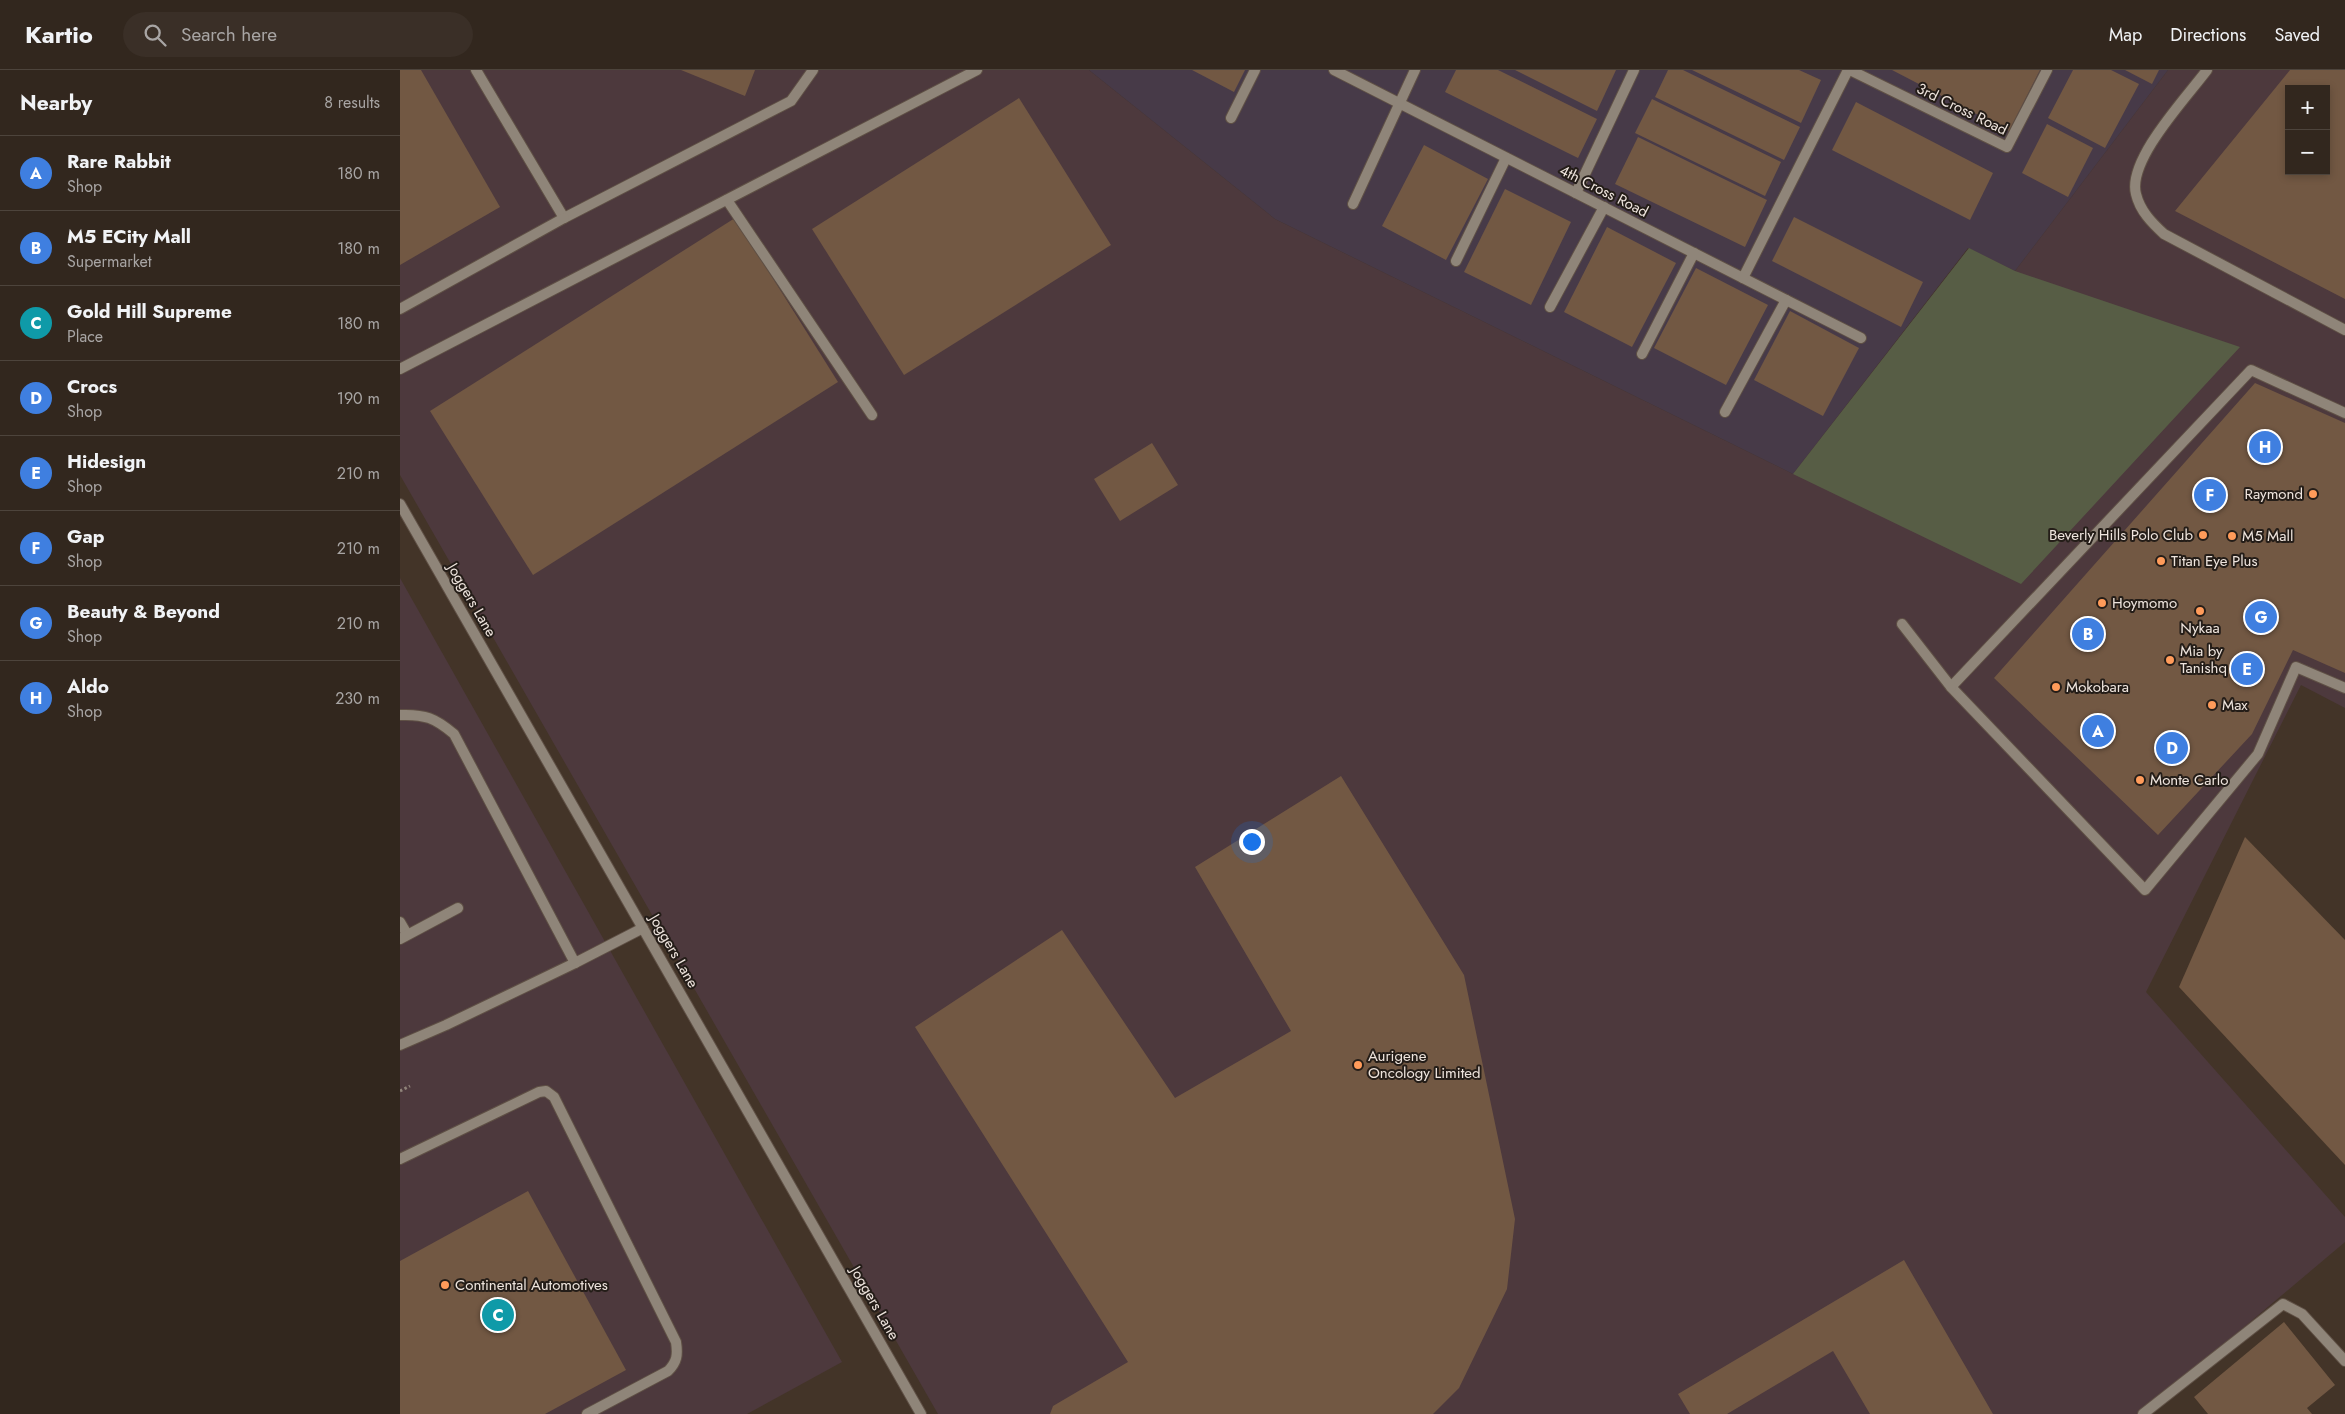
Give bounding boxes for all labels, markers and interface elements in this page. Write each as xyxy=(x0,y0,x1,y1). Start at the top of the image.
search box xyxy=(123,12,473,57)
text: Kartio xyxy=(25,17,93,52)
icon: search xyxy=(141,21,169,49)
text: Search here xyxy=(181,21,277,48)
text: Map xyxy=(2109,22,2142,48)
text: Directions xyxy=(2170,22,2246,48)
text: Saved xyxy=(2274,22,2320,48)
street label: 3rd Cross Road xyxy=(1913,77,2011,141)
map controls xyxy=(2285,85,2330,175)
button: + xyxy=(2285,85,2330,130)
text: Nearby xyxy=(20,88,92,118)
text: 8 results xyxy=(324,91,380,114)
button: − xyxy=(2285,130,2330,175)
text: Rare Rabbit xyxy=(67,148,171,175)
street label: 4th Cross Road xyxy=(1556,159,1652,223)
text: A xyxy=(30,162,42,185)
text: 180 m xyxy=(337,162,380,185)
text: Shop xyxy=(67,175,102,198)
text: M5 ECity Mall xyxy=(67,223,191,250)
text: B xyxy=(31,237,41,260)
text: 180 m xyxy=(337,237,380,260)
text: Supermarket xyxy=(67,250,152,273)
text: Gold Hill Supreme xyxy=(67,298,232,325)
text: C xyxy=(30,312,42,335)
text: 180 m xyxy=(337,312,380,335)
text: Place xyxy=(67,325,103,348)
text: Crocs xyxy=(67,373,117,400)
text: D xyxy=(30,387,42,410)
text: 190 m xyxy=(337,387,380,410)
text: Shop xyxy=(67,400,102,423)
pin: H xyxy=(2249,428,2281,466)
text: Hidesign xyxy=(67,448,146,475)
text: E xyxy=(31,462,41,485)
text: 210 m xyxy=(337,462,380,485)
text: Shop xyxy=(67,475,102,498)
pin: F xyxy=(2194,476,2226,514)
place label: Raymond xyxy=(2245,483,2303,505)
marker: Raymond xyxy=(2307,488,2319,500)
text: Gap xyxy=(67,523,104,550)
place label: Beverly Hills Polo Club xyxy=(2049,524,2193,546)
place label: M5 Mall xyxy=(2242,525,2293,547)
marker: Beverly Hills Polo Club xyxy=(2197,529,2209,541)
marker: M5 Mall xyxy=(2226,530,2238,542)
text: F xyxy=(32,537,40,560)
text: 210 m xyxy=(337,537,380,560)
text: Shop xyxy=(67,550,102,573)
place label: Titan Eye Plus xyxy=(2171,550,2258,572)
marker: Titan Eye Plus xyxy=(2155,555,2167,567)
street label: Joggers Lane xyxy=(441,557,502,641)
place label: Hoymomo xyxy=(2112,592,2177,614)
marker: Hoymomo xyxy=(2096,597,2108,609)
text: Beauty & Beyond xyxy=(67,598,220,625)
pin: G xyxy=(2245,598,2277,636)
marker: Nykaa xyxy=(2194,605,2206,617)
text: G xyxy=(29,612,43,635)
text: 210 m xyxy=(337,612,380,635)
pin: B xyxy=(2072,615,2104,653)
place label: Nykaa xyxy=(2180,617,2220,639)
text: Shop xyxy=(67,625,102,648)
place label: Mia by Tanishq xyxy=(2180,640,2227,679)
pin: E xyxy=(2231,650,2263,688)
marker: Mia by Tanishq xyxy=(2164,654,2176,666)
text: Aldo xyxy=(67,673,109,700)
place label: Mokobara xyxy=(2066,676,2129,698)
marker: Mokobara xyxy=(2050,681,2062,693)
text: H xyxy=(30,687,42,710)
text: 230 m xyxy=(335,687,380,710)
place label: Max xyxy=(2222,694,2248,716)
marker: Max xyxy=(2206,699,2218,711)
text: Shop xyxy=(67,700,102,723)
pin: A xyxy=(2082,712,2114,750)
pin: D xyxy=(2156,729,2188,767)
place label: Monte Carlo xyxy=(2150,769,2228,791)
marker: Monte Carlo xyxy=(2134,774,2146,786)
your location xyxy=(1239,829,1265,855)
street label: Joggers Lane xyxy=(643,908,704,992)
place label: Aurigene Oncology Limited xyxy=(1368,1045,1481,1084)
marker: Aurigene Oncology Limited xyxy=(1352,1059,1364,1071)
street label: Joggers Lane xyxy=(844,1260,905,1344)
place label: Continental Automotives xyxy=(455,1274,608,1296)
marker: Continental Automotives xyxy=(439,1279,451,1291)
pin: C xyxy=(482,1296,514,1334)

